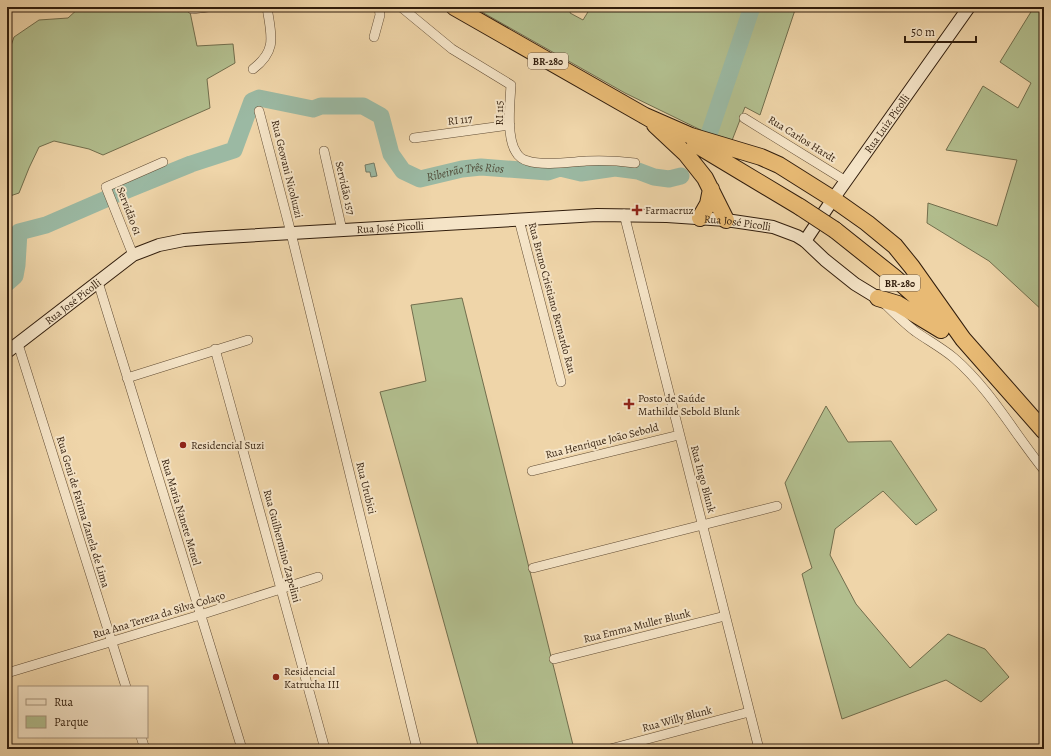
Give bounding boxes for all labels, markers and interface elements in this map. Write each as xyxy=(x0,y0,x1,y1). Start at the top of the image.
scale bar xyxy=(905,18,976,44)
text: 50 m xyxy=(911,24,935,40)
road number: BR-280 xyxy=(528,53,568,69)
street label: Rua Luiz Picolli xyxy=(860,91,913,156)
street label: RI 115 xyxy=(492,100,507,126)
street label: RI 117 xyxy=(447,111,474,129)
street label: Rua Carlos Hardt xyxy=(765,112,839,166)
street label: Rua Geovani Nicoluzzi xyxy=(268,118,306,220)
water label: Ribeirão Três Rios xyxy=(425,159,504,185)
street label: Servidão 157 xyxy=(332,160,359,217)
street label: Servidão 61 xyxy=(113,185,145,237)
place label: Farmacruz xyxy=(645,203,694,218)
marker: Farmacruz xyxy=(632,205,642,215)
street label: Rua José Picolli xyxy=(704,211,772,234)
street label: Rua José Picolli xyxy=(356,218,424,237)
street label: Rua Bruno Cristiano Bernardo Rau xyxy=(525,221,579,375)
street label: Rua José Picolli xyxy=(41,275,104,328)
road number: BR-280 xyxy=(880,275,920,291)
place label: Posto de Saúde Mathilde Sebold Blunk xyxy=(638,391,740,419)
marker: Posto de Saúde Mathilde Sebold Blunk xyxy=(623,398,635,410)
street label: Rua Henrique João Sebold xyxy=(544,420,660,462)
street label: Rua Geni de Fatima Zanela de Lima xyxy=(53,434,113,590)
place label: Residencial Suzi xyxy=(191,438,264,453)
marker: Residencial Suzi xyxy=(178,440,188,450)
street label: Rua Ingo Blunk xyxy=(687,444,719,515)
street label: Rua Maria Nanete Menel xyxy=(158,457,204,567)
street label: Rua Urubici xyxy=(352,460,380,516)
street label: Rua Guilhermino Zapelini xyxy=(260,488,304,604)
street label: Rua Ana Tereza da Silva Colaço xyxy=(91,588,227,642)
street label: Rua Emma Muller Blunk xyxy=(582,605,693,647)
place label: Residencial Katrucha III xyxy=(284,664,340,692)
marker: Residencial Katrucha III xyxy=(271,672,281,682)
legend xyxy=(18,686,148,738)
text: Rua xyxy=(54,694,73,710)
street label: Rua Willy Blunk xyxy=(640,702,714,736)
text: Parque xyxy=(54,714,89,730)

